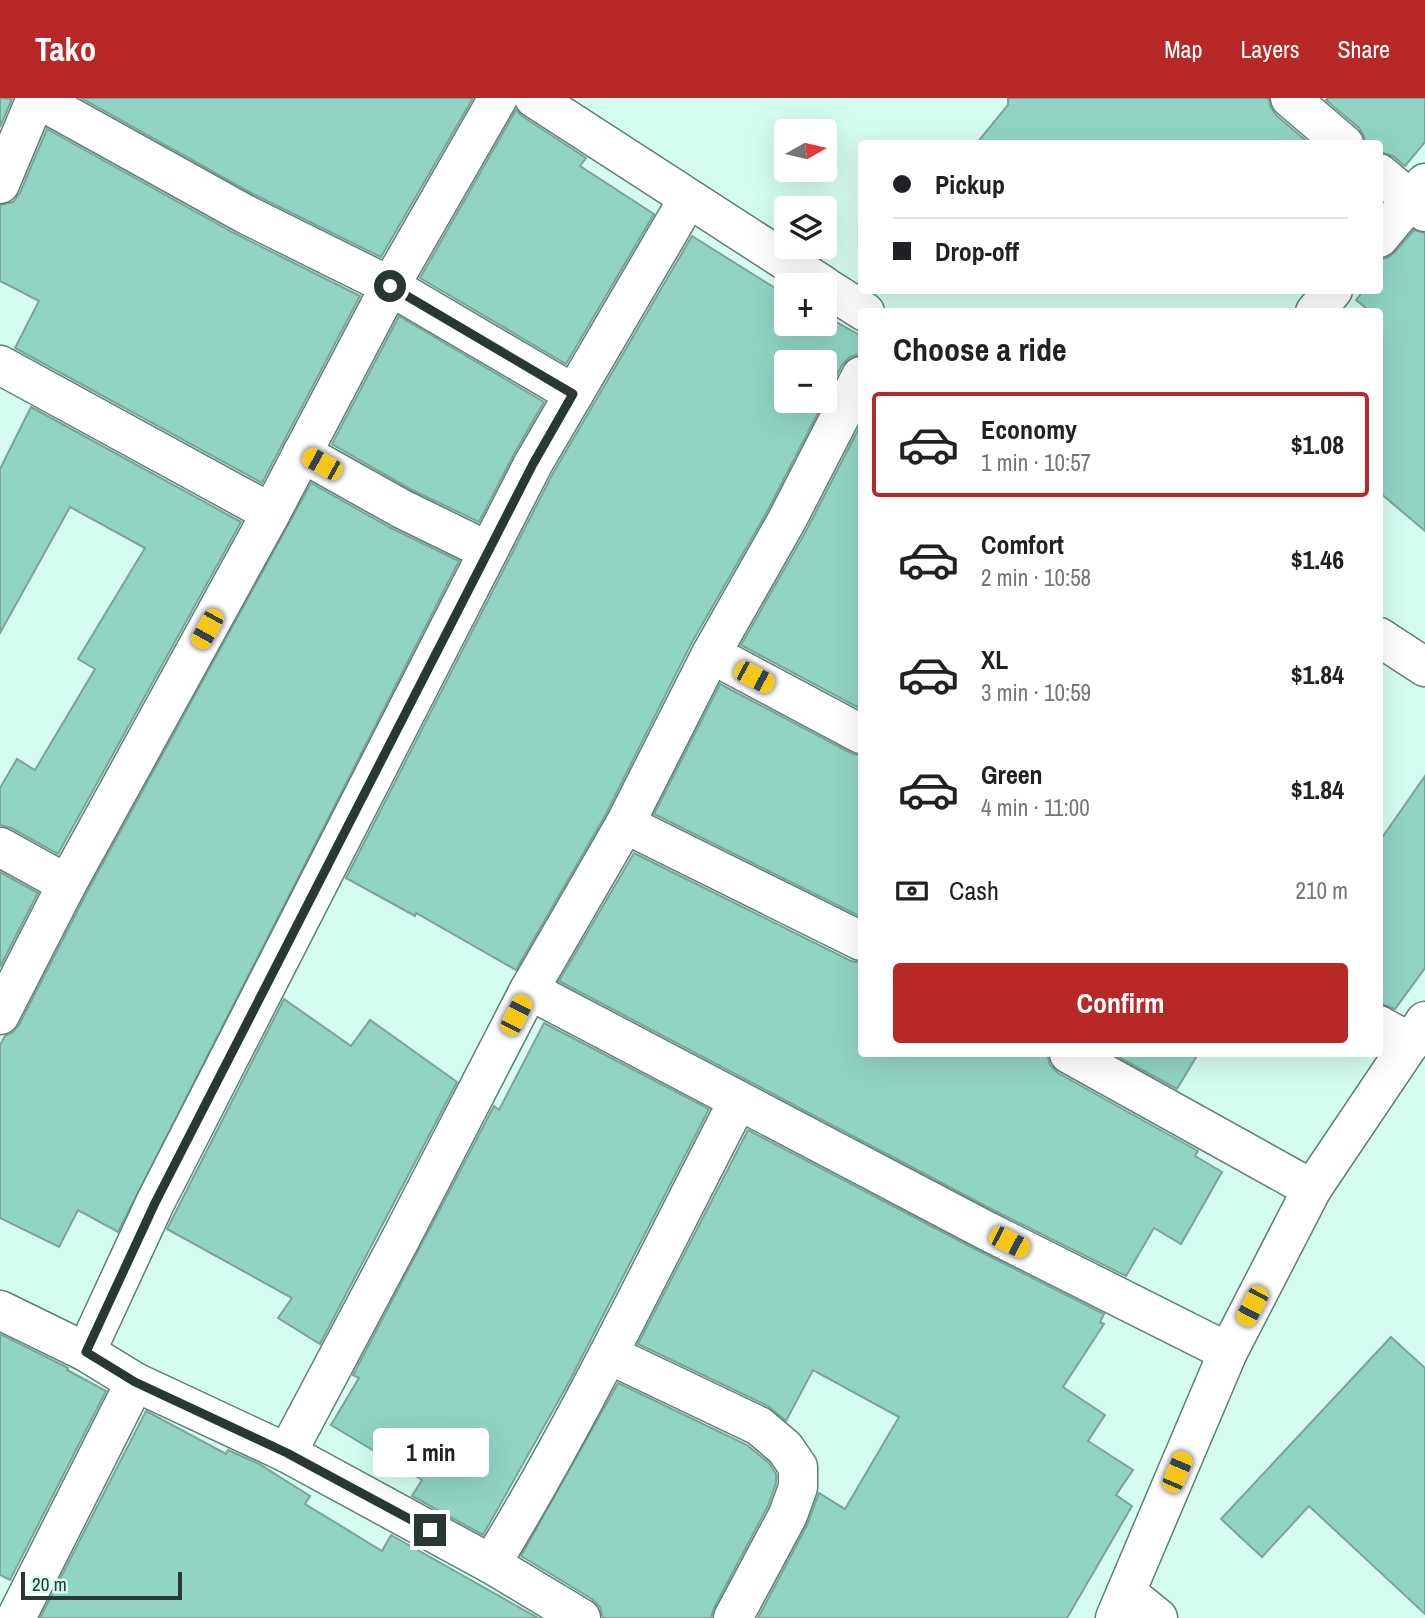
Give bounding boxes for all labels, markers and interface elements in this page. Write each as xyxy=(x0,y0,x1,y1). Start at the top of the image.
text: Tako xyxy=(35,27,96,71)
text: Map xyxy=(1164,33,1202,65)
text: Layers xyxy=(1240,33,1299,65)
text: Share xyxy=(1337,33,1390,65)
north arrow xyxy=(774,119,836,182)
map controls xyxy=(774,119,837,413)
text: Pickup xyxy=(935,167,1005,202)
button: layers xyxy=(774,196,837,259)
text: Drop-off xyxy=(935,234,1019,269)
route start xyxy=(374,270,406,302)
button: + xyxy=(774,273,837,336)
text: Choose a ride xyxy=(893,328,1067,371)
button: − xyxy=(774,350,837,413)
text: Economy xyxy=(981,412,1077,447)
icon: car xyxy=(897,413,960,476)
text: $1.08 xyxy=(1291,427,1344,462)
car xyxy=(299,445,346,483)
text: 1 min · 10:57 xyxy=(981,447,1091,478)
text: Comfort xyxy=(981,527,1064,562)
icon: car xyxy=(897,528,960,591)
text: $1.46 xyxy=(1291,542,1344,577)
text: 2 min · 10:58 xyxy=(981,562,1091,593)
car xyxy=(188,606,227,652)
text: XL xyxy=(981,642,1008,677)
icon: car xyxy=(897,643,960,706)
text: $1.84 xyxy=(1291,657,1344,692)
car xyxy=(731,658,778,696)
text: 3 min · 10:59 xyxy=(981,677,1091,708)
text: Green xyxy=(981,757,1043,792)
icon: car xyxy=(897,758,960,821)
text: $1.84 xyxy=(1291,772,1344,807)
text: 4 min · 11:00 xyxy=(981,792,1090,823)
icon: cash xyxy=(893,872,931,910)
text: Cash xyxy=(949,873,999,908)
text: 210 m xyxy=(1296,875,1348,906)
button: Confirm xyxy=(893,963,1348,1043)
car xyxy=(498,992,535,1038)
car xyxy=(986,1223,1033,1261)
car xyxy=(1233,1283,1272,1329)
callout: 1 min xyxy=(372,1428,488,1478)
text: 1 min xyxy=(406,1437,456,1468)
car xyxy=(1160,1449,1195,1495)
route end xyxy=(414,1514,446,1546)
scale bar xyxy=(21,1569,182,1601)
text: 20 m xyxy=(32,1571,67,1597)

